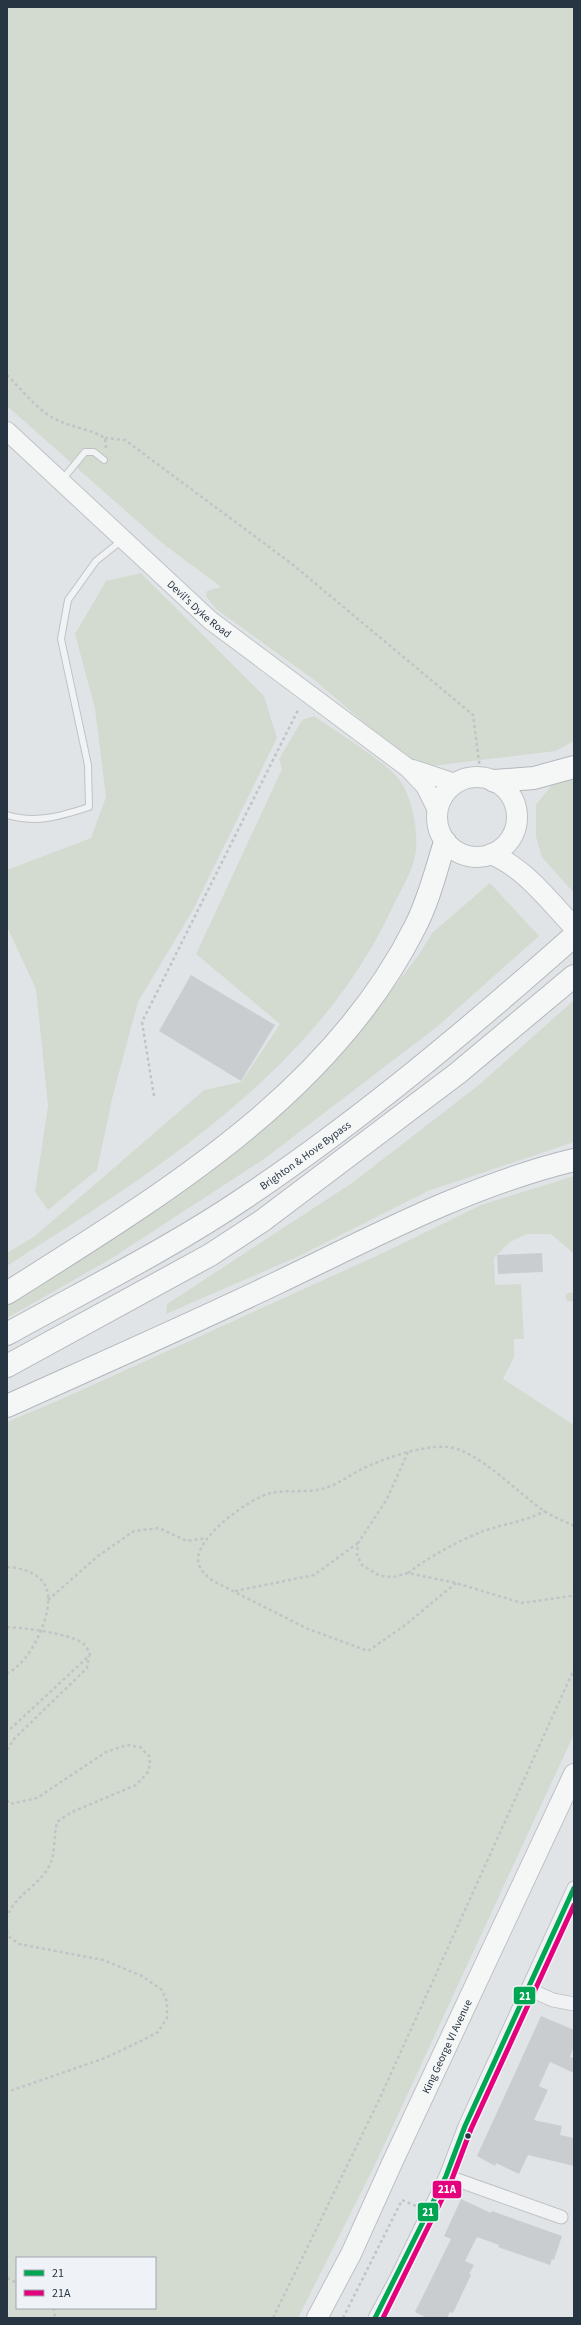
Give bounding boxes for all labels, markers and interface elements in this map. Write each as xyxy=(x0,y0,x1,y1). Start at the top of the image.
street label: Devil's Dyke Road xyxy=(164,577,235,641)
street label: Brighton & Hove Bypass xyxy=(256,1117,354,1193)
line badge: 21 xyxy=(513,1986,536,2005)
text: 21 xyxy=(519,1989,531,2004)
street label: King George VI Avenue xyxy=(418,1996,475,2096)
unlabelled marker xyxy=(463,2131,473,2141)
line badge: 21A xyxy=(432,2180,462,2199)
text: 21A xyxy=(438,2182,457,2197)
line badge: 21 xyxy=(417,2202,439,2222)
text: 21 xyxy=(422,2205,434,2220)
legend xyxy=(16,2257,156,2309)
text: 21 xyxy=(52,2265,64,2282)
text: 21A xyxy=(52,2285,71,2302)

